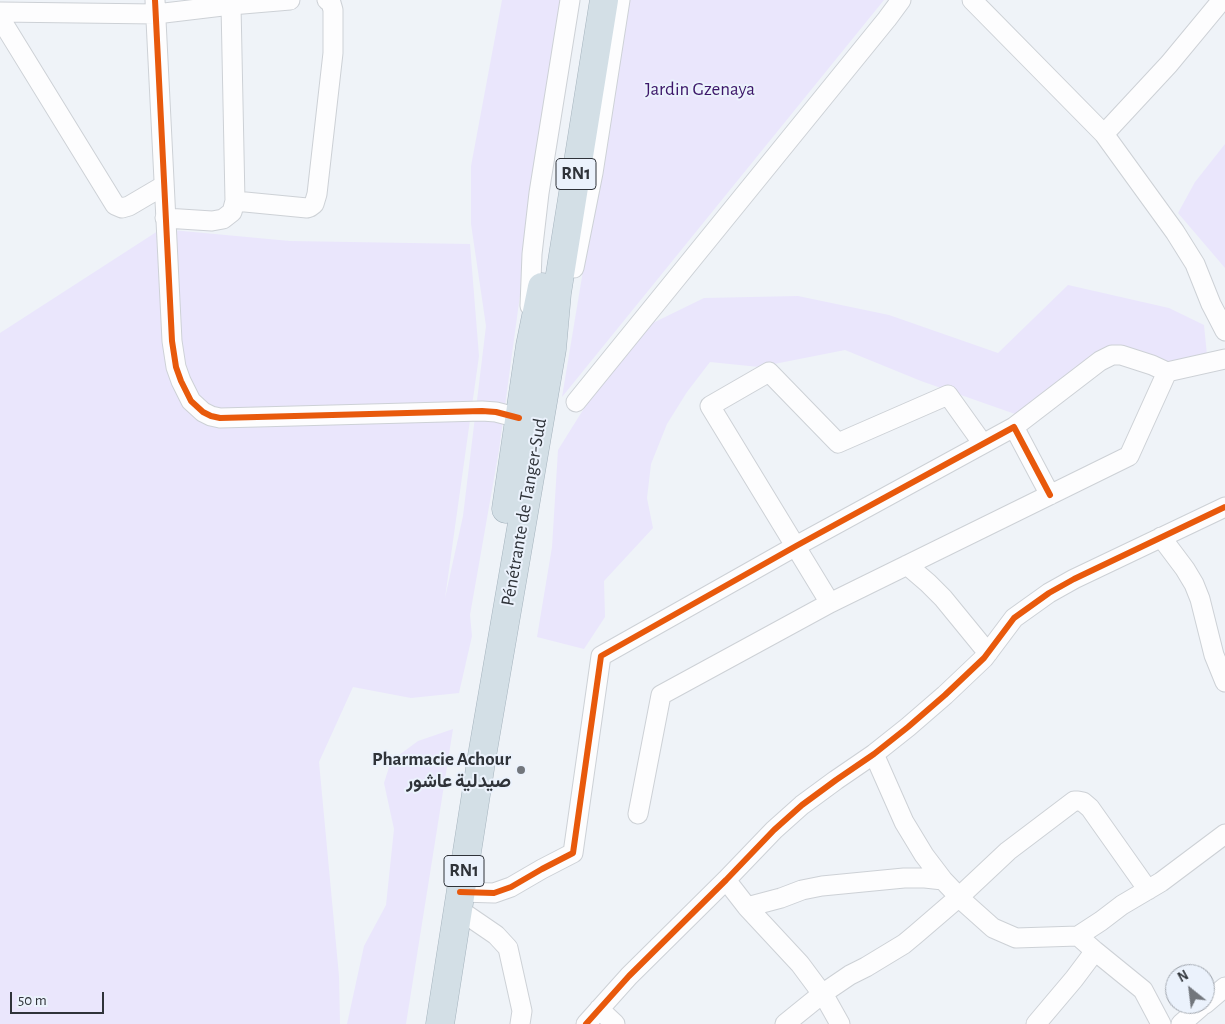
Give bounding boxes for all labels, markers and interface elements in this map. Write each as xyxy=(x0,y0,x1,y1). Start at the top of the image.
park label: Jardin Gzenaya xyxy=(645,78,755,100)
road number: RN1 xyxy=(556,158,596,190)
street label: Pénétrante de Tanger-Sud xyxy=(496,416,552,608)
place label: Pharmacie Achour صيدلية عاشور xyxy=(372,748,511,792)
marker: Pharmacie Achour صيدلية عاشور xyxy=(515,764,527,776)
road number: RN1 xyxy=(444,856,484,886)
north arrow xyxy=(1165,964,1215,1014)
text: N xyxy=(1176,968,1191,985)
scale bar xyxy=(12,982,106,1014)
text: 50 m xyxy=(18,993,47,1008)

